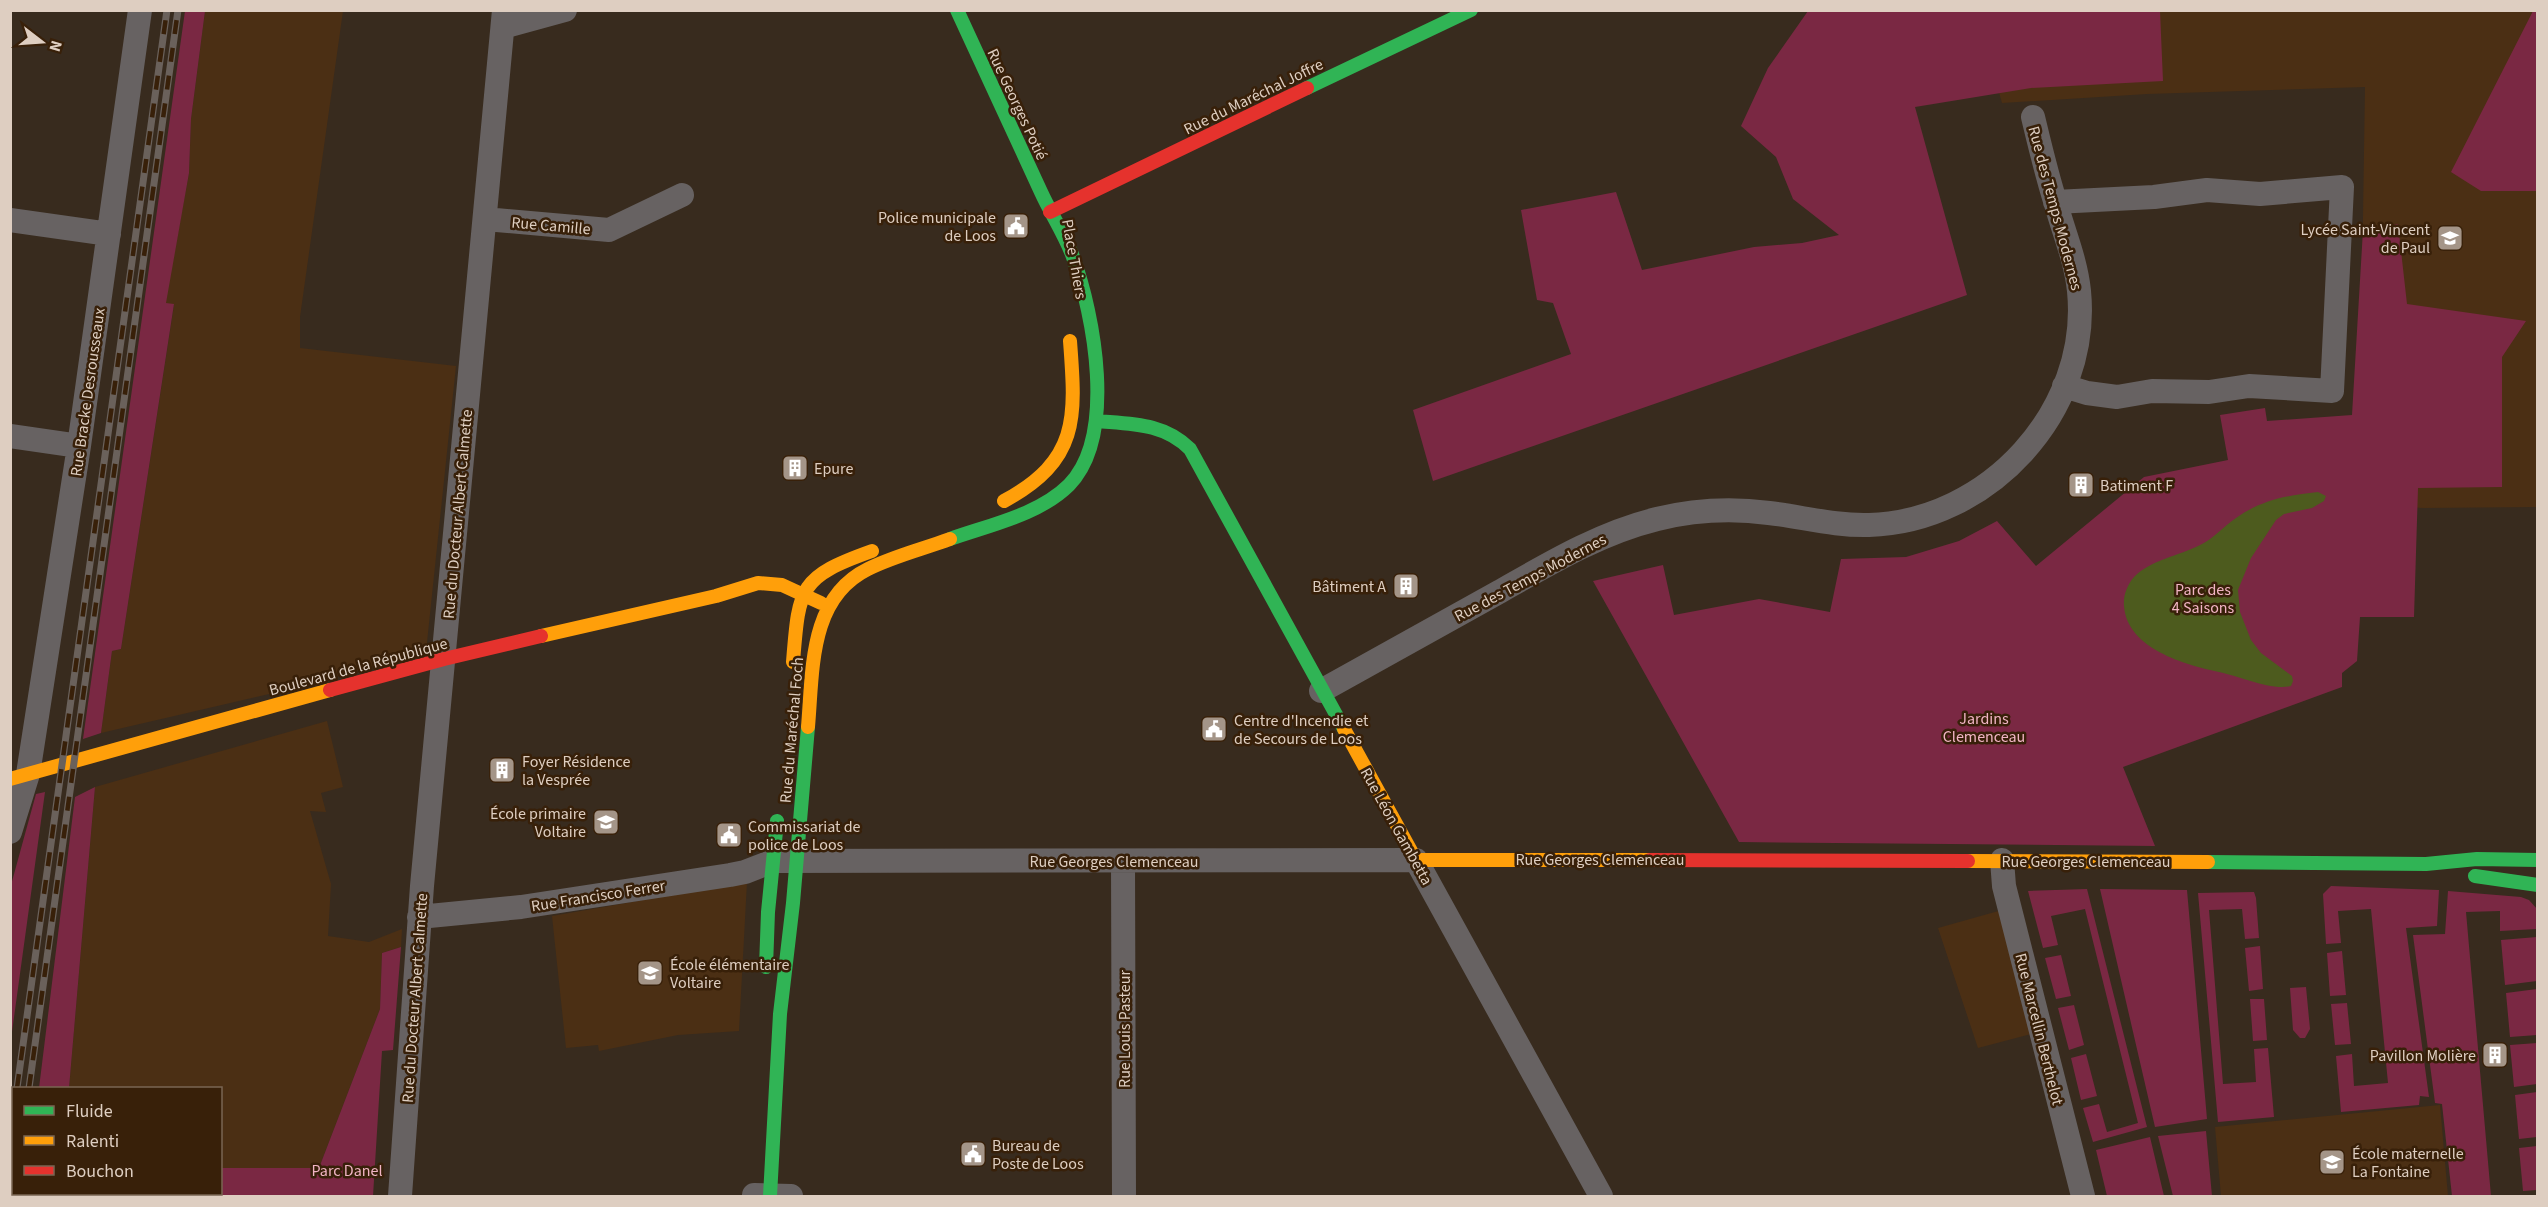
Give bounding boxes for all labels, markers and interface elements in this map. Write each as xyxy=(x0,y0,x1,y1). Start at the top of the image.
north arrow xyxy=(12,12,72,72)
text: N xyxy=(43,38,67,54)
street label: Rue Georges Potié xyxy=(982,45,1053,164)
street label: Rue du Maréchal Joffre xyxy=(1180,53,1327,140)
street label: Rue des Temps Modernes xyxy=(2023,124,2088,293)
place label: Police municipale de Loos xyxy=(878,207,996,247)
public building icon: Police municipale de Loos xyxy=(1001,211,1031,241)
street label: Rue Camille xyxy=(510,212,591,240)
street label: Place Thiers xyxy=(1056,218,1092,301)
place label: Lycée Saint-Vincent de Paul xyxy=(2300,219,2431,259)
school or university icon: Lycée Saint-Vincent de Paul xyxy=(2435,223,2465,253)
street label: Rue Bracke Desrousseaux xyxy=(65,306,111,478)
street label: Rue du Docteur Albert Calmette xyxy=(438,408,478,620)
building icon: Epure xyxy=(780,453,810,483)
place label: Epure xyxy=(814,458,853,480)
building icon: Batiment F xyxy=(2066,470,2096,500)
place label: Batiment F xyxy=(2100,475,2173,497)
street label: Rue des Temps Modernes xyxy=(1451,528,1611,627)
building icon: Bâtiment A xyxy=(1391,571,1421,601)
place label: Bâtiment A xyxy=(1312,576,1386,598)
park label: Parc des 4 Saisons xyxy=(2172,579,2235,619)
street label: Boulevard de la République xyxy=(267,633,450,701)
street label: Rue du Maréchal Foch xyxy=(775,656,809,804)
park label: Jardins Clemenceau xyxy=(1943,708,2025,748)
place label: Centre d'Incendie et de Secours de Loos xyxy=(1234,710,1369,750)
public building icon: Centre d'Incendie et de Secours de Loos xyxy=(1199,714,1229,744)
place label: Foyer Résidence la Vesprée xyxy=(522,751,630,791)
building icon: Foyer Résidence la Vesprée xyxy=(487,755,517,785)
street label: Rue Léon Gambetta xyxy=(1355,764,1438,889)
place label: École primaire Voltaire xyxy=(490,803,586,843)
school or university icon: École primaire Voltaire xyxy=(591,807,621,837)
place label: Commissariat de police de Loos xyxy=(748,816,861,856)
public building icon: Commissariat de police de Loos xyxy=(714,820,744,850)
street label: Rue Georges Clemenceau xyxy=(1515,849,1685,871)
street label: Rue Georges Clemenceau xyxy=(1029,851,1199,873)
street label: Rue Georges Clemenceau xyxy=(2001,851,2171,873)
street label: Rue Francisco Ferrer xyxy=(530,874,667,917)
street label: Rue du Docteur Albert Calmette xyxy=(397,892,433,1104)
street label: Rue Marcellin Berthelot xyxy=(2010,951,2069,1108)
place label: École élémentaire Voltaire xyxy=(670,954,789,994)
school or university icon: École élémentaire Voltaire xyxy=(635,958,665,988)
street label: Rue Louis Pasteur xyxy=(1114,970,1136,1088)
building icon: Pavillon Molière xyxy=(2480,1040,2510,1070)
place label: Pavillon Molière xyxy=(2370,1045,2476,1067)
legend xyxy=(12,1087,222,1195)
text: Fluide xyxy=(66,1099,113,1124)
text: Ralenti xyxy=(66,1129,119,1154)
place label: Bureau de Poste de Loos xyxy=(992,1135,1084,1175)
public building icon: Bureau de Poste de Loos xyxy=(958,1139,988,1169)
place label: École maternelle La Fontaine xyxy=(2352,1143,2464,1183)
school or university icon: École maternelle La Fontaine xyxy=(2317,1147,2347,1177)
text: Bouchon xyxy=(66,1159,134,1184)
park label: Parc Danel xyxy=(312,1160,383,1182)

